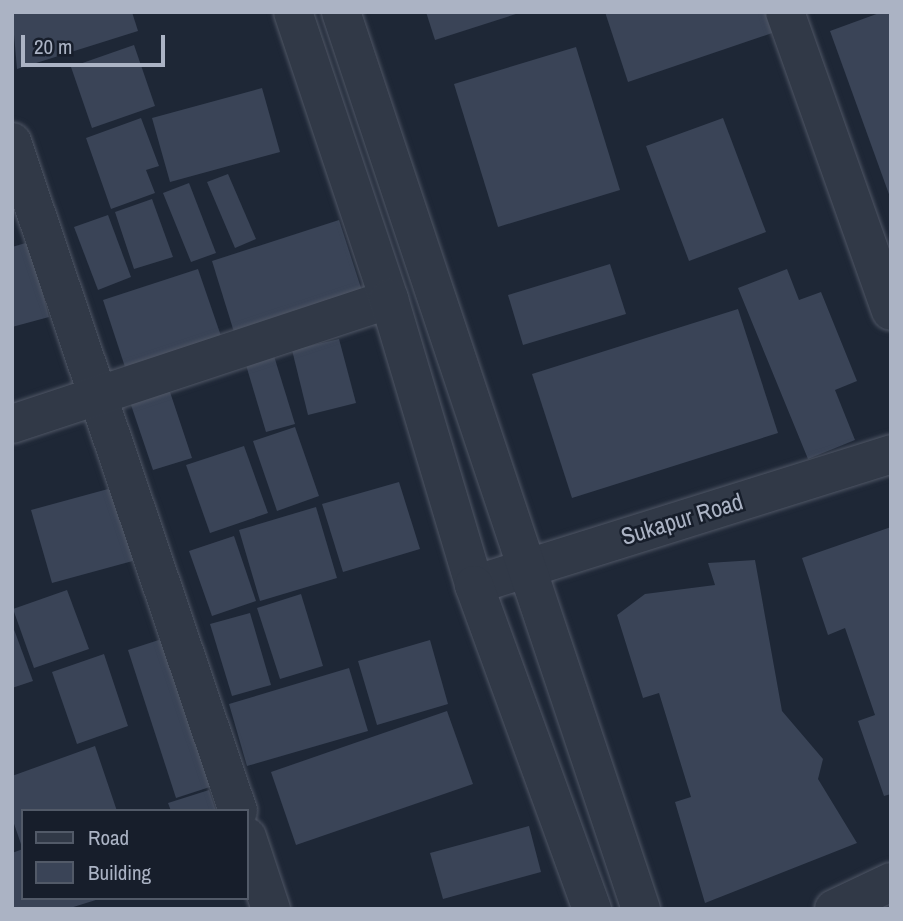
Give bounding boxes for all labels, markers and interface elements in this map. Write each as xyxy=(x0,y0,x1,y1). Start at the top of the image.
scale bar xyxy=(24,21,168,65)
text: 20 m xyxy=(34,32,72,61)
street label: Sukapur Road xyxy=(618,487,746,551)
legend xyxy=(21,809,248,900)
text: Road xyxy=(88,823,129,852)
text: Building xyxy=(88,858,151,887)

